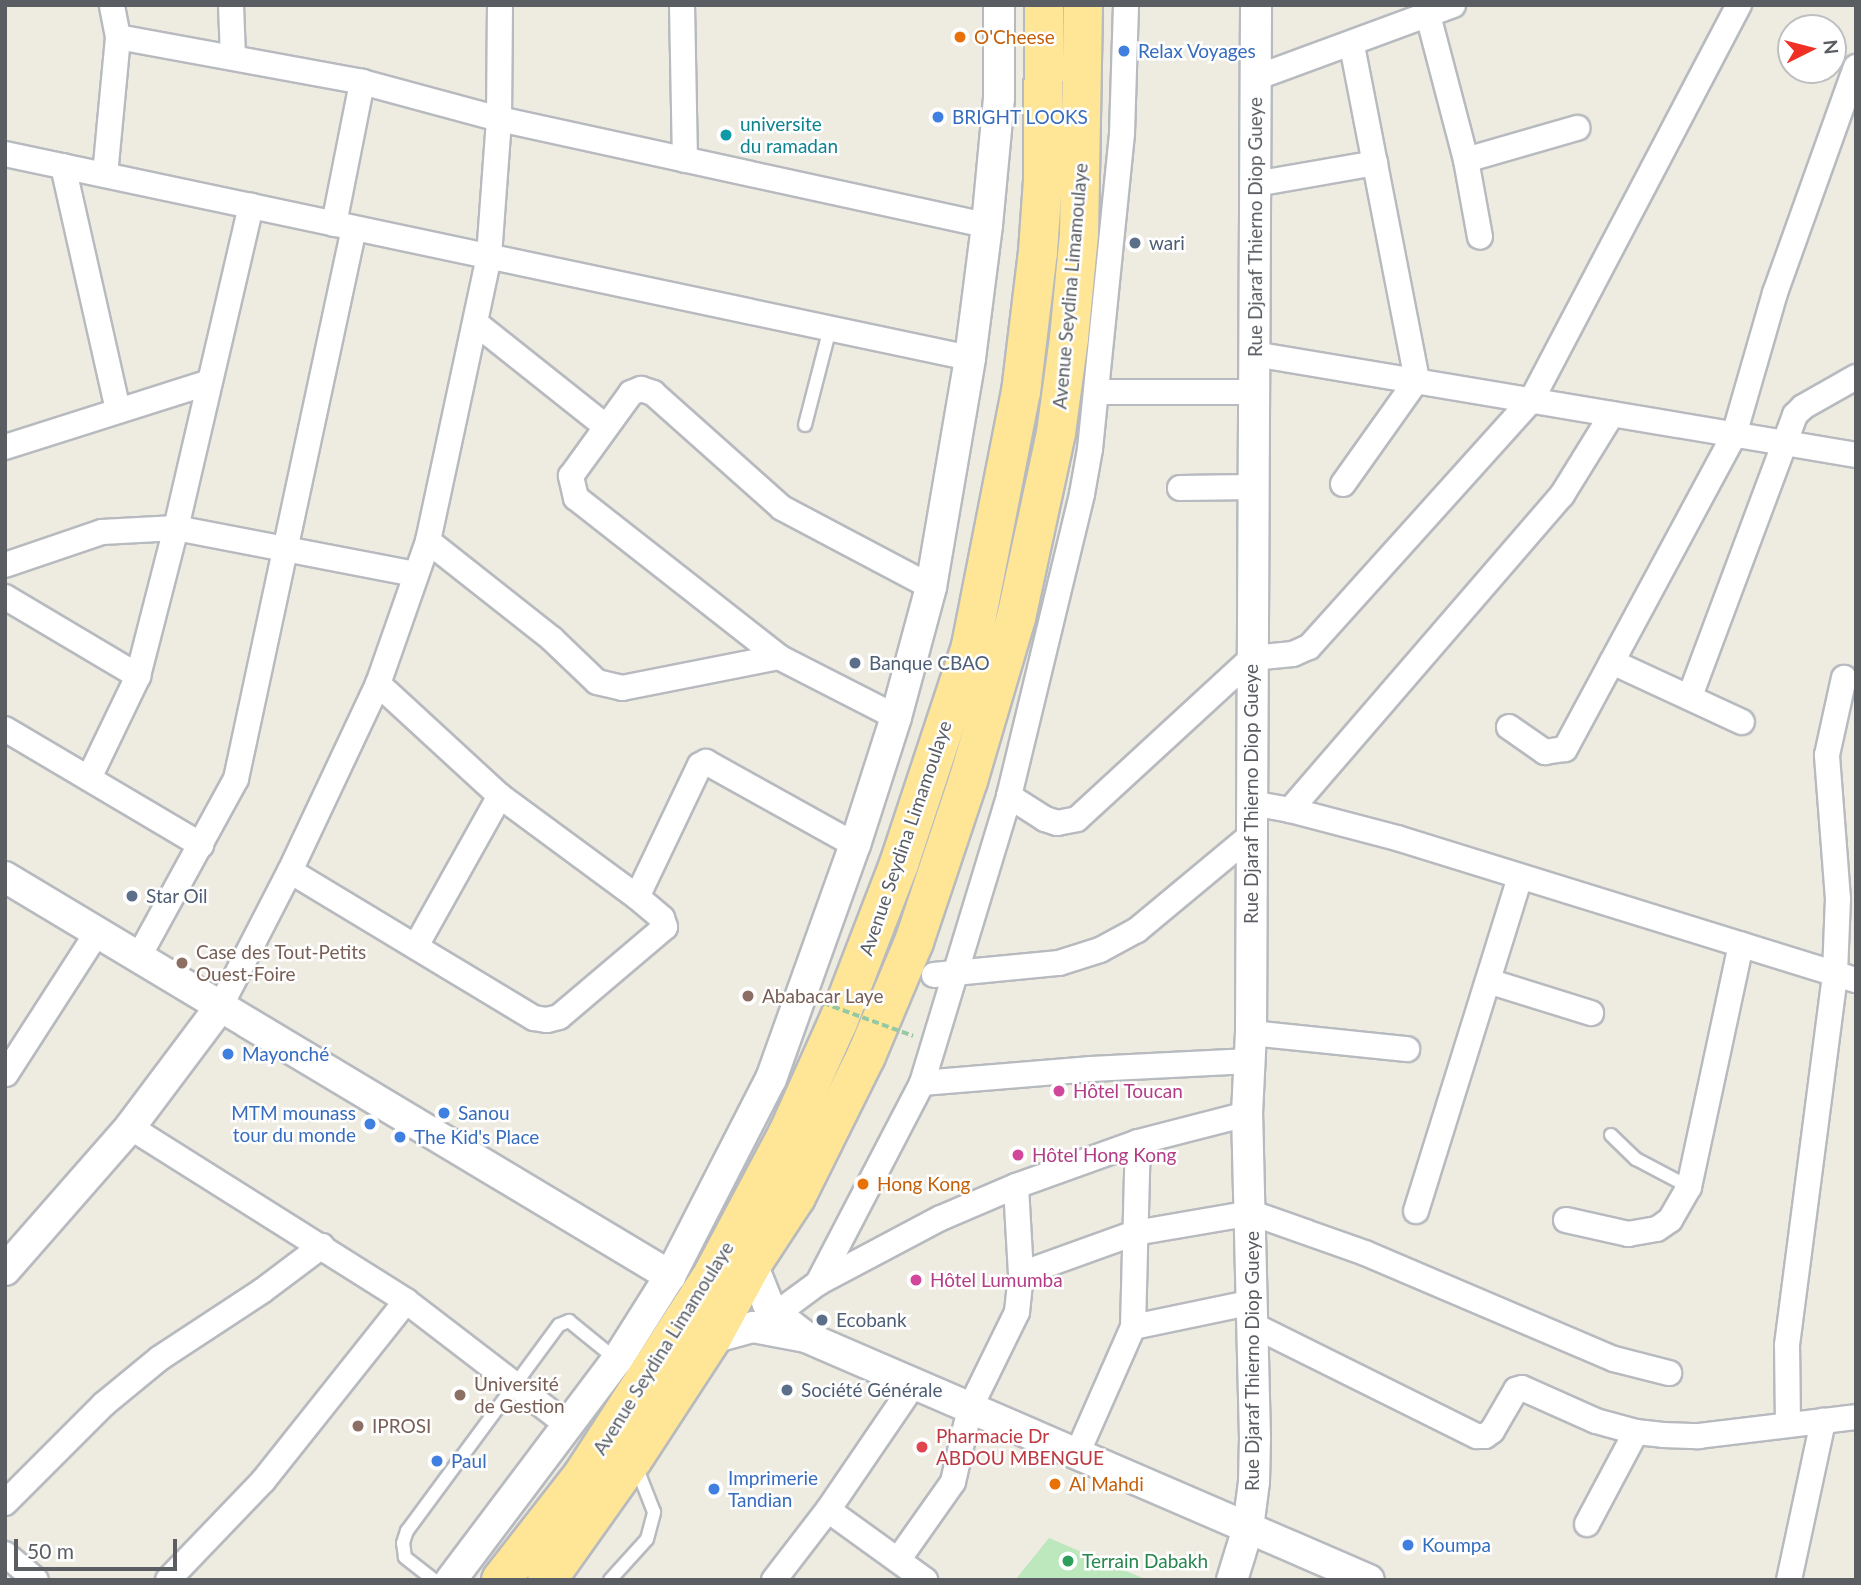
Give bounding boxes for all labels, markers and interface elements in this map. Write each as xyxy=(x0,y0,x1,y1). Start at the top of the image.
north arrow xyxy=(1777,14,1847,84)
place label: O'Cheese xyxy=(974,26,1055,48)
marker: O'Cheese xyxy=(952,29,968,45)
text: N xyxy=(1819,38,1844,55)
place label: Relax Voyages xyxy=(1138,40,1257,62)
marker: Relax Voyages xyxy=(1116,43,1132,59)
street label: Rue Djaraf Thierno Diop Gueye xyxy=(1244,96,1266,358)
place label: BRIGHT LOOKS xyxy=(952,106,1088,128)
marker: BRIGHT LOOKS xyxy=(930,109,946,125)
place label: universite du ramadan xyxy=(740,113,838,157)
marker: universite du ramadan xyxy=(718,127,734,143)
street label: Avenue Seydina Limamoulaye xyxy=(1048,162,1092,410)
place label: wari xyxy=(1149,232,1185,254)
marker: wari xyxy=(1127,235,1143,251)
place label: Banque CBAO xyxy=(869,652,990,674)
marker: Banque CBAO xyxy=(847,655,863,671)
street label: Rue Djaraf Thierno Diop Gueye xyxy=(1240,663,1262,925)
street label: Avenue Seydina Limamoulaye xyxy=(854,717,956,959)
place label: Star Oil xyxy=(146,885,208,907)
marker: Star Oil xyxy=(124,888,140,904)
place label: Case des Tout-Petits Ouest-Foire xyxy=(196,941,367,985)
marker: Case des Tout-Petits Ouest-Foire xyxy=(174,955,190,971)
place label: Ababacar Laye xyxy=(762,985,884,1007)
marker: Ababacar Laye xyxy=(740,988,756,1004)
place label: Mayonché xyxy=(242,1043,329,1065)
marker: Mayonché xyxy=(220,1046,236,1062)
place label: Hôtel Toucan xyxy=(1073,1080,1183,1102)
marker: Hôtel Toucan xyxy=(1051,1083,1067,1099)
place label: MTM mounass tour du monde xyxy=(231,1102,356,1146)
place label: Sanou xyxy=(458,1102,510,1124)
marker: Sanou xyxy=(436,1105,452,1121)
marker: MTM mounass tour du monde xyxy=(362,1116,378,1132)
place label: The Kid's Place xyxy=(414,1126,539,1148)
marker: The Kid's Place xyxy=(392,1129,408,1145)
place label: Hôtel Hong Kong xyxy=(1032,1144,1176,1166)
marker: Hôtel Hong Kong xyxy=(1010,1147,1026,1163)
place label: Hong Kong xyxy=(877,1173,970,1195)
marker: Hong Kong xyxy=(855,1176,871,1192)
street label: Rue Djaraf Thierno Diop Gueye xyxy=(1241,1230,1263,1492)
street label: Avenue Seydina Limamoulaye xyxy=(588,1237,738,1459)
place label: Hôtel Lumumba xyxy=(930,1269,1063,1291)
marker: Hôtel Lumumba xyxy=(908,1272,924,1288)
place label: Ecobank xyxy=(836,1309,907,1331)
marker: Ecobank xyxy=(814,1312,830,1328)
place label: Université de Gestion xyxy=(474,1373,565,1417)
place label: Société Générale xyxy=(801,1379,942,1401)
marker: Société Générale xyxy=(779,1382,795,1398)
marker: Université de Gestion xyxy=(452,1387,468,1403)
place label: IPROSI xyxy=(372,1415,431,1437)
marker: IPROSI xyxy=(350,1418,366,1434)
place label: Pharmacie Dr ABDOU MBENGUE xyxy=(936,1425,1104,1469)
marker: Pharmacie Dr ABDOU MBENGUE xyxy=(914,1439,930,1455)
place label: Paul xyxy=(451,1450,487,1472)
marker: Paul xyxy=(429,1453,445,1469)
place label: Imprimerie Tandian xyxy=(728,1467,818,1511)
place label: Al Mahdi xyxy=(1069,1473,1144,1495)
marker: Al Mahdi xyxy=(1047,1476,1063,1492)
marker: Imprimerie Tandian xyxy=(706,1481,722,1497)
scale bar xyxy=(18,1526,180,1570)
place label: Koumpa xyxy=(1422,1534,1491,1556)
marker: Koumpa xyxy=(1400,1537,1416,1553)
text: 50 m xyxy=(27,1538,74,1563)
place label: Terrain Dabakh xyxy=(1082,1550,1208,1572)
marker: Terrain Dabakh xyxy=(1060,1553,1076,1569)

